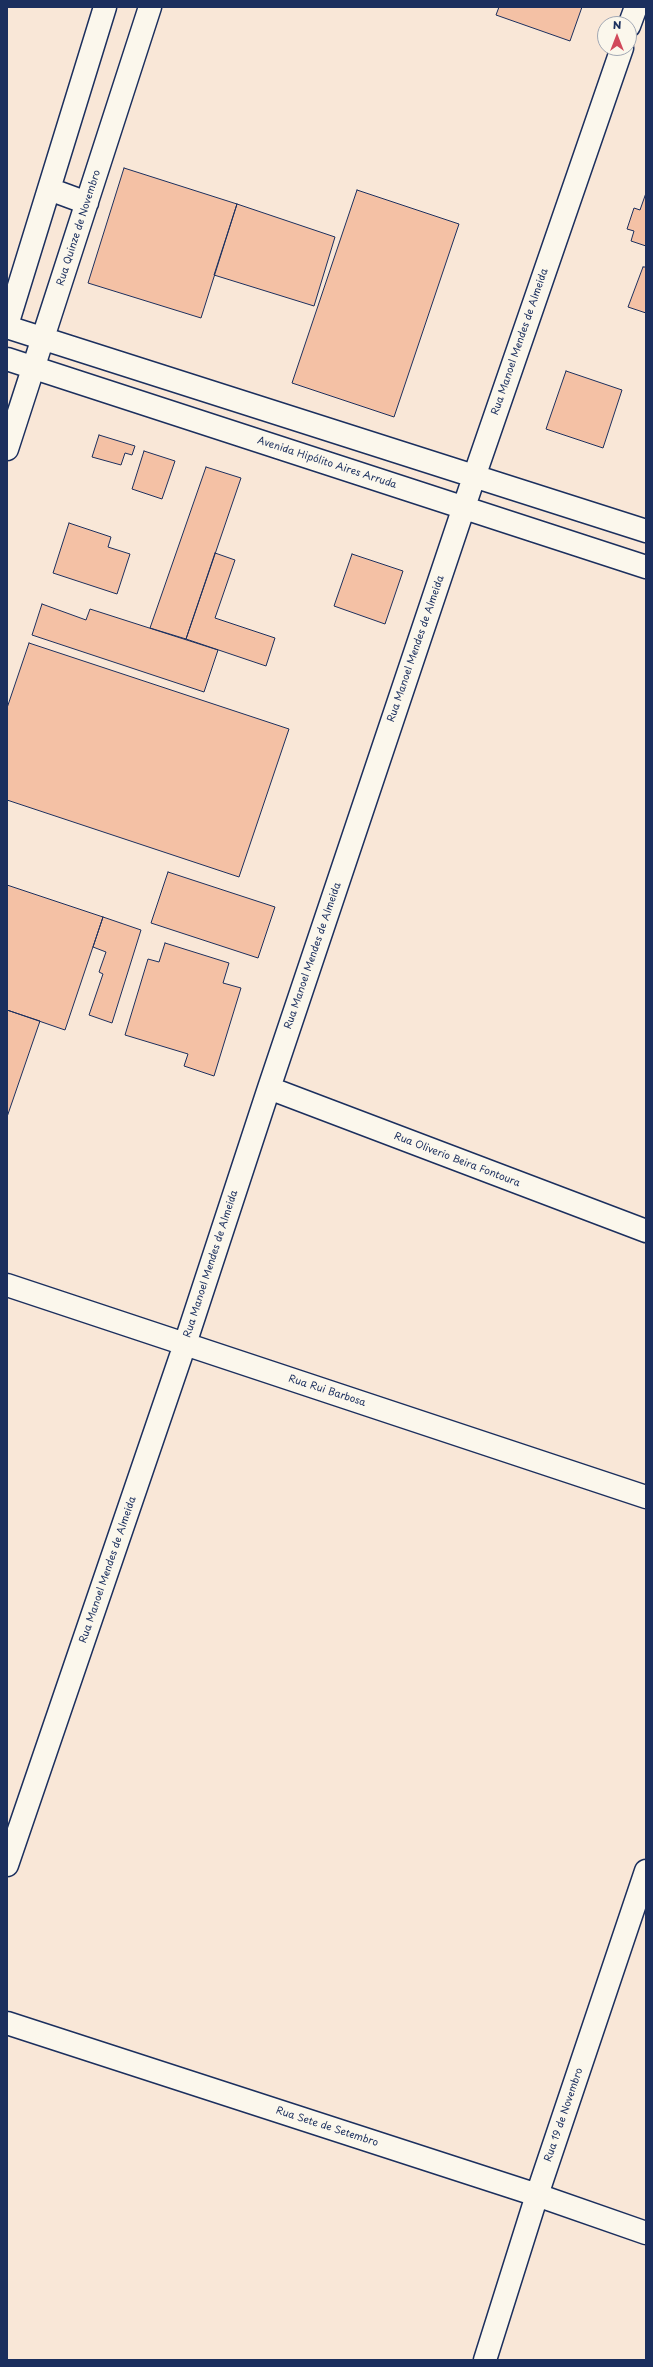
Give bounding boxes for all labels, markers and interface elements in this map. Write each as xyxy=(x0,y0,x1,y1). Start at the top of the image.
north arrow xyxy=(597,16,637,56)
text: N xyxy=(613,16,621,33)
street label: Rua Quinze de Novembro xyxy=(55,169,103,287)
street label: Rua Manoel Mendes de Almeida xyxy=(489,267,551,417)
street label: Avenida Hipólito Aires Arruda xyxy=(256,435,398,491)
street label: Rua Manoel Mendes de Almeida xyxy=(385,574,447,724)
street label: Rua Manoel Mendes de Almeida xyxy=(282,881,344,1031)
street label: Rua Oliverio Beira Fontoura xyxy=(392,1130,522,1190)
street label: Rua Manoel Mendes de Almeida xyxy=(181,1189,241,1339)
street label: Rua Rui Barbosa xyxy=(287,1373,367,1409)
street label: Rua Manoel Mendes de Almeida xyxy=(77,1495,139,1645)
street label: Rua 19 de Novembro xyxy=(542,2066,586,2164)
street label: Rua Sete de Setembro xyxy=(274,2105,380,2149)

